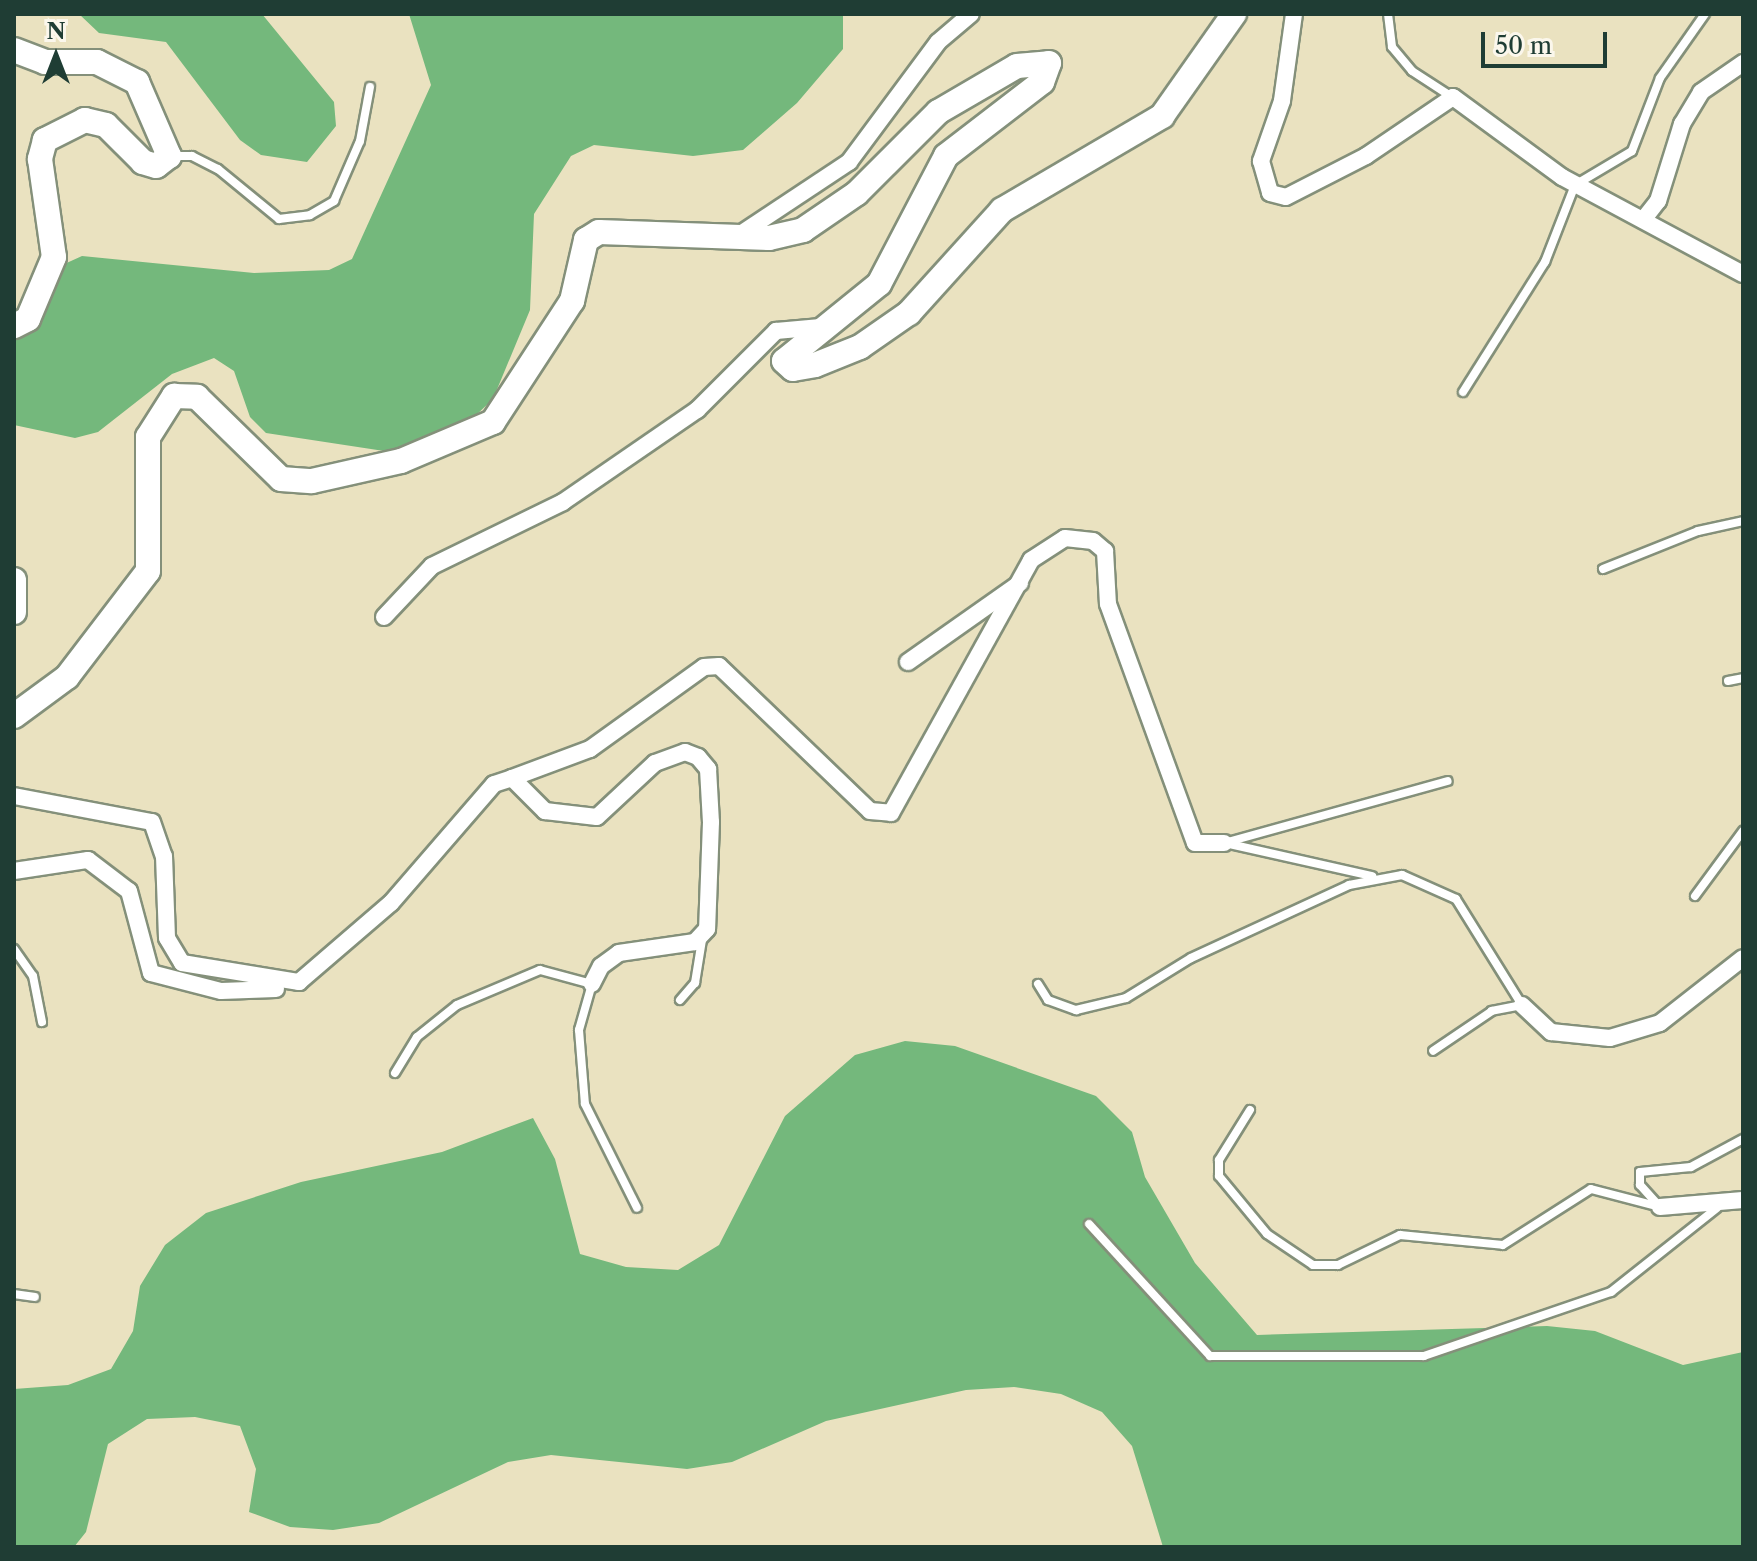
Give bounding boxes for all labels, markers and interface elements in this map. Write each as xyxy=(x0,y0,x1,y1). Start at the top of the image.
north arrow xyxy=(16,16,96,96)
scale bar xyxy=(1485,16,1611,66)
text: N xyxy=(46,18,66,45)
text: 50 m xyxy=(1495,31,1552,60)

